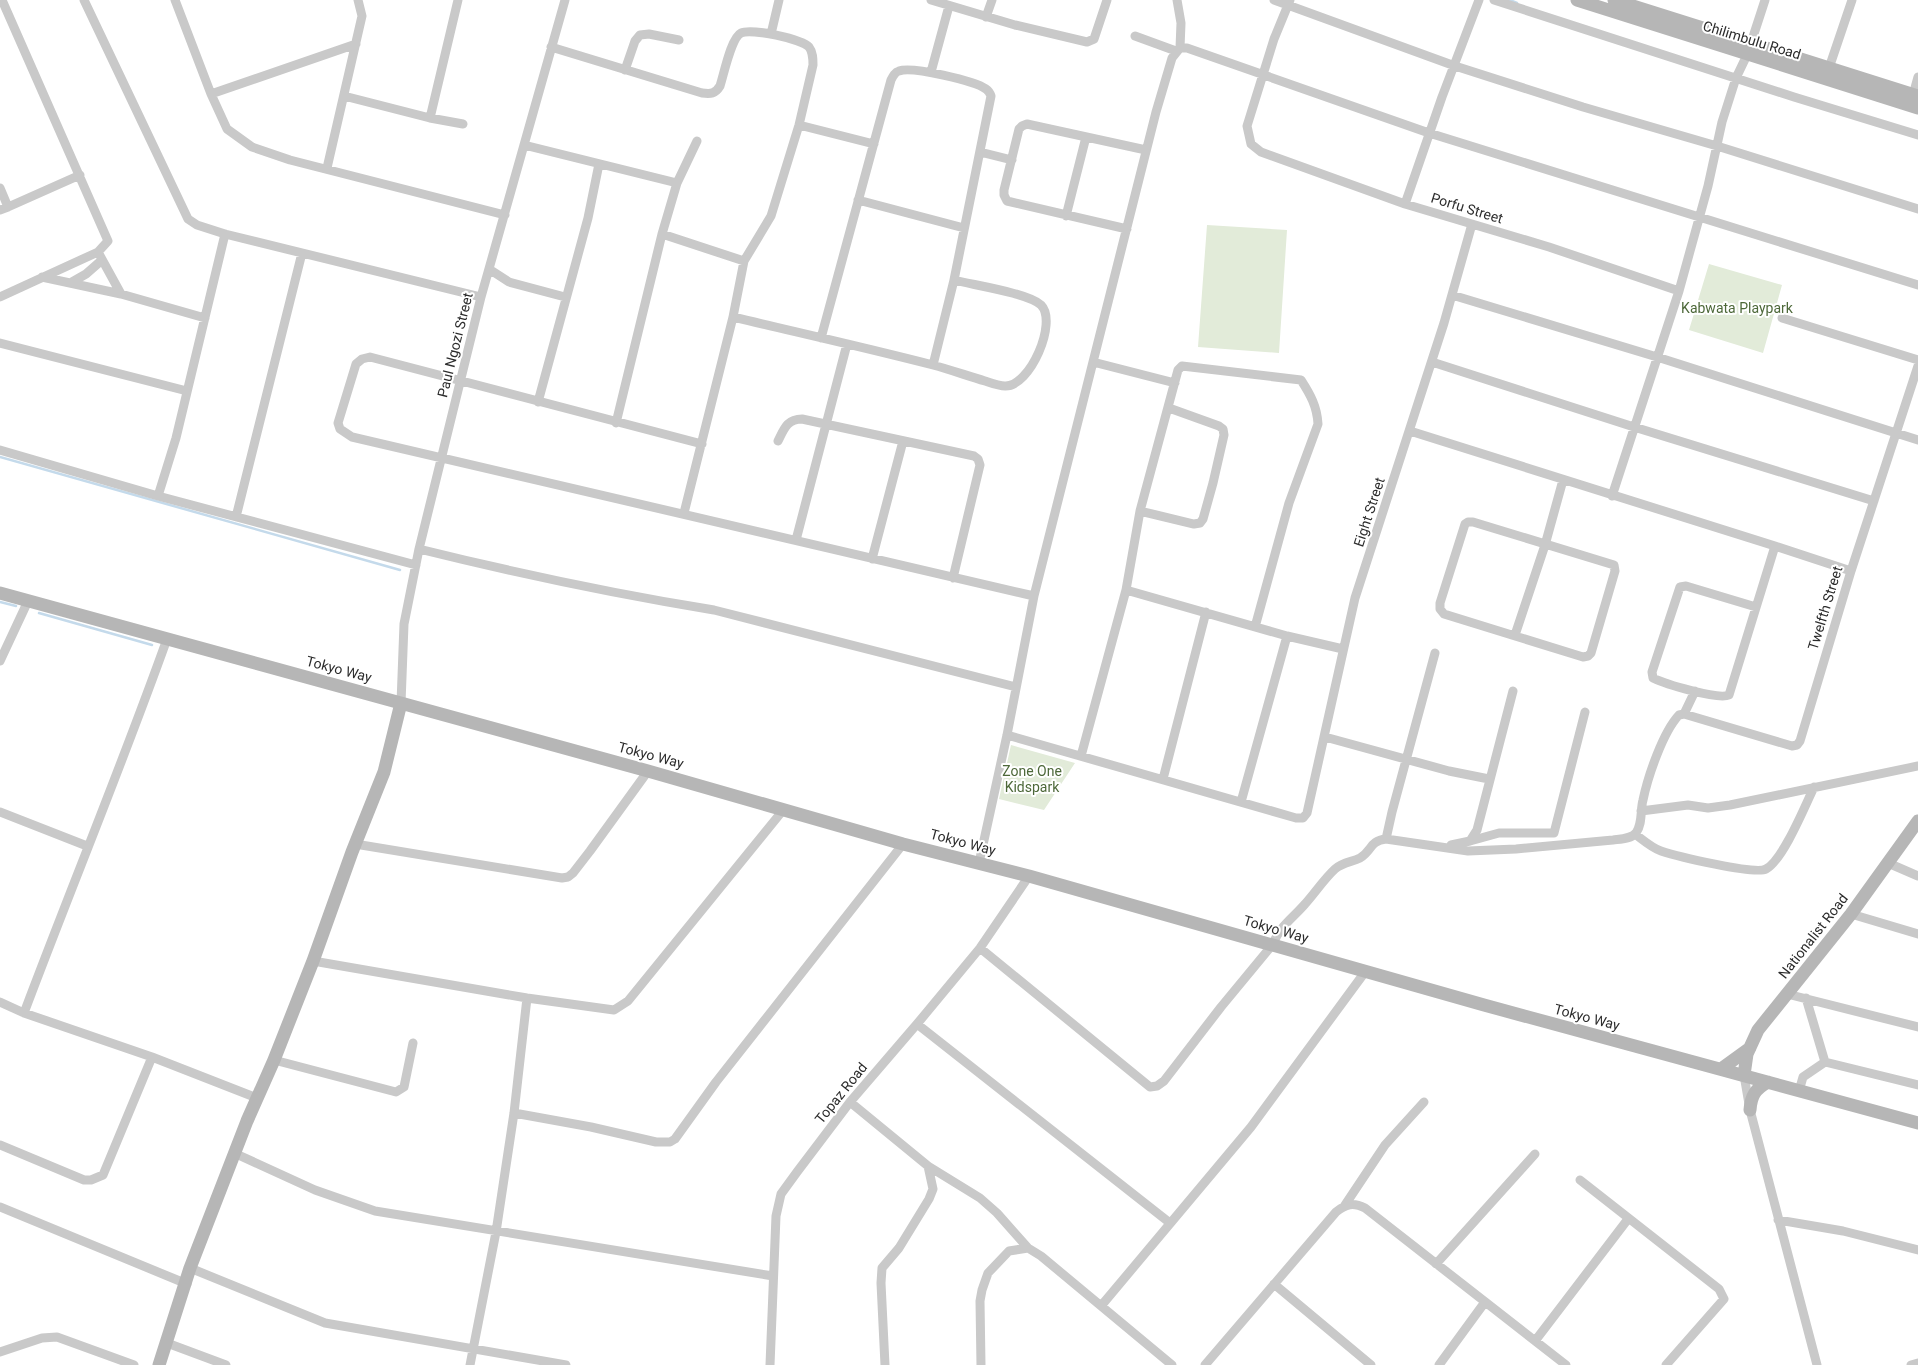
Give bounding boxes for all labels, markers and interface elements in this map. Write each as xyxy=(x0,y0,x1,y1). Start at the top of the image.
street label: Chilimbulu Road xyxy=(1701,17,1803,63)
street label: Porfu Street xyxy=(1429,189,1505,227)
street label: Paul Ngozi Street xyxy=(434,291,476,399)
park label: Kabwata Playpark xyxy=(1681,300,1794,316)
street label: Eight Street xyxy=(1350,475,1388,549)
street label: Twelfth Street xyxy=(1805,564,1845,652)
street label: Tokyo Way xyxy=(305,653,374,686)
street label: Tokyo Way xyxy=(617,739,686,772)
park label: Zone One Kidspark xyxy=(1002,763,1062,795)
street label: Tokyo Way xyxy=(929,826,998,859)
street label: Nationalist Road xyxy=(1775,890,1851,982)
street label: Tokyo Way xyxy=(1242,912,1311,946)
street label: Tokyo Way xyxy=(1553,1001,1622,1034)
street label: Topaz Road xyxy=(812,1059,870,1127)

